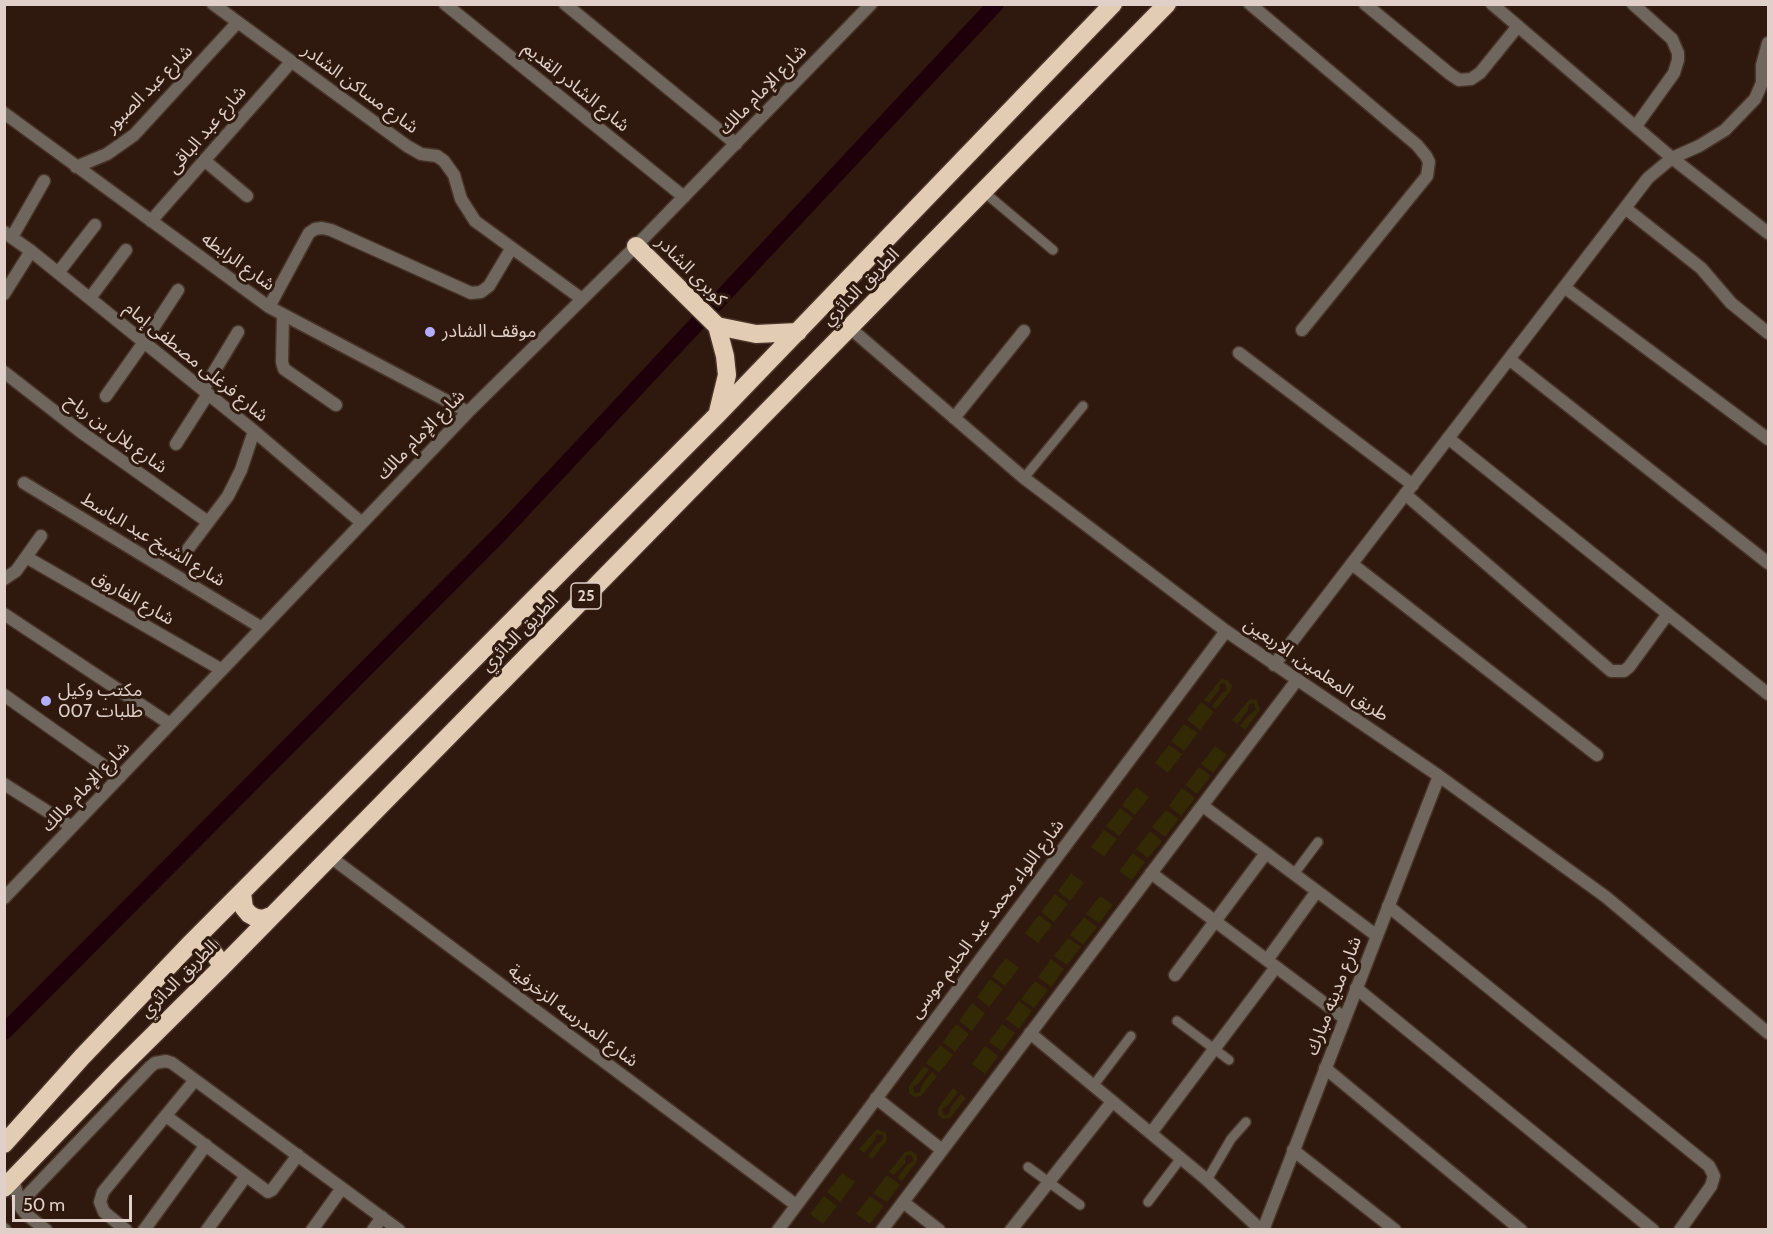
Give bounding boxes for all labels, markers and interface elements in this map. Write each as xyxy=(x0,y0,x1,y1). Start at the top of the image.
street label: شارع الشادر القديم xyxy=(518,37,634,137)
street label: شارع مساكن الشادر xyxy=(298,40,422,138)
street label: شارع الإمام مالك xyxy=(714,40,812,140)
street label: شارع عبد الصبور xyxy=(101,41,197,137)
street label: شارع عبد الباقى xyxy=(163,82,251,178)
street label: شارع الرابطه xyxy=(197,228,279,296)
street label: كوبرى الشادر xyxy=(651,231,731,311)
street label: الطريق الدائري xyxy=(818,244,904,330)
street label: شارع فرغلى مصطفى إمام xyxy=(120,297,272,427)
place label: موقف الشادر xyxy=(442,321,536,343)
marker: موقف الشادر xyxy=(423,325,437,339)
street label: شارع الإمام مالك xyxy=(372,385,470,485)
street label: شارع بلال بن رباح xyxy=(61,390,171,478)
street label: شارع الشيخ عبد الباسط xyxy=(77,488,229,592)
street label: شارع الفاروق xyxy=(88,566,178,630)
road number: 25 xyxy=(571,583,601,609)
street label: الطريق الدائري xyxy=(477,590,563,676)
street label: طريق المعلمين, الاربعين xyxy=(1239,614,1393,726)
place label: مكتب وكيل طلبات 007 xyxy=(58,680,143,722)
marker: مكتب وكيل طلبات 007 xyxy=(39,694,53,708)
street label: شارع الإمام مالك xyxy=(37,737,135,837)
street label: شارع اللواء محمد عبد الحليم موسى xyxy=(905,815,1069,1023)
street label: شارع مدينه مبارك xyxy=(1301,934,1367,1058)
street label: الطريق الدائري xyxy=(136,936,222,1022)
street label: شارع المدرسه الزخرفية xyxy=(504,960,642,1072)
scale bar xyxy=(15,1183,135,1221)
text: 50 m xyxy=(23,1194,65,1216)

